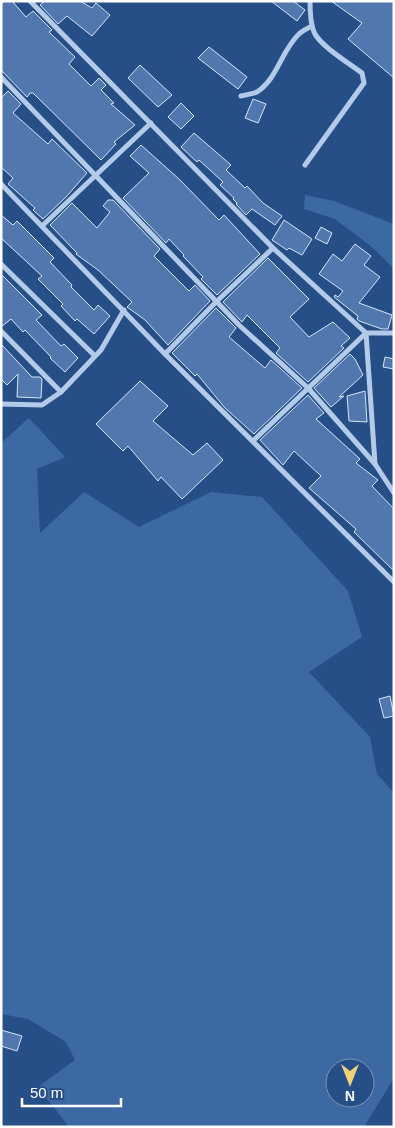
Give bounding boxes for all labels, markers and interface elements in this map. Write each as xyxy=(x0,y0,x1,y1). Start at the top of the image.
north arrow xyxy=(325,1058,375,1108)
scale bar xyxy=(22,1076,121,1108)
text: 50 m xyxy=(30,1084,63,1101)
text: N xyxy=(345,1088,355,1104)

